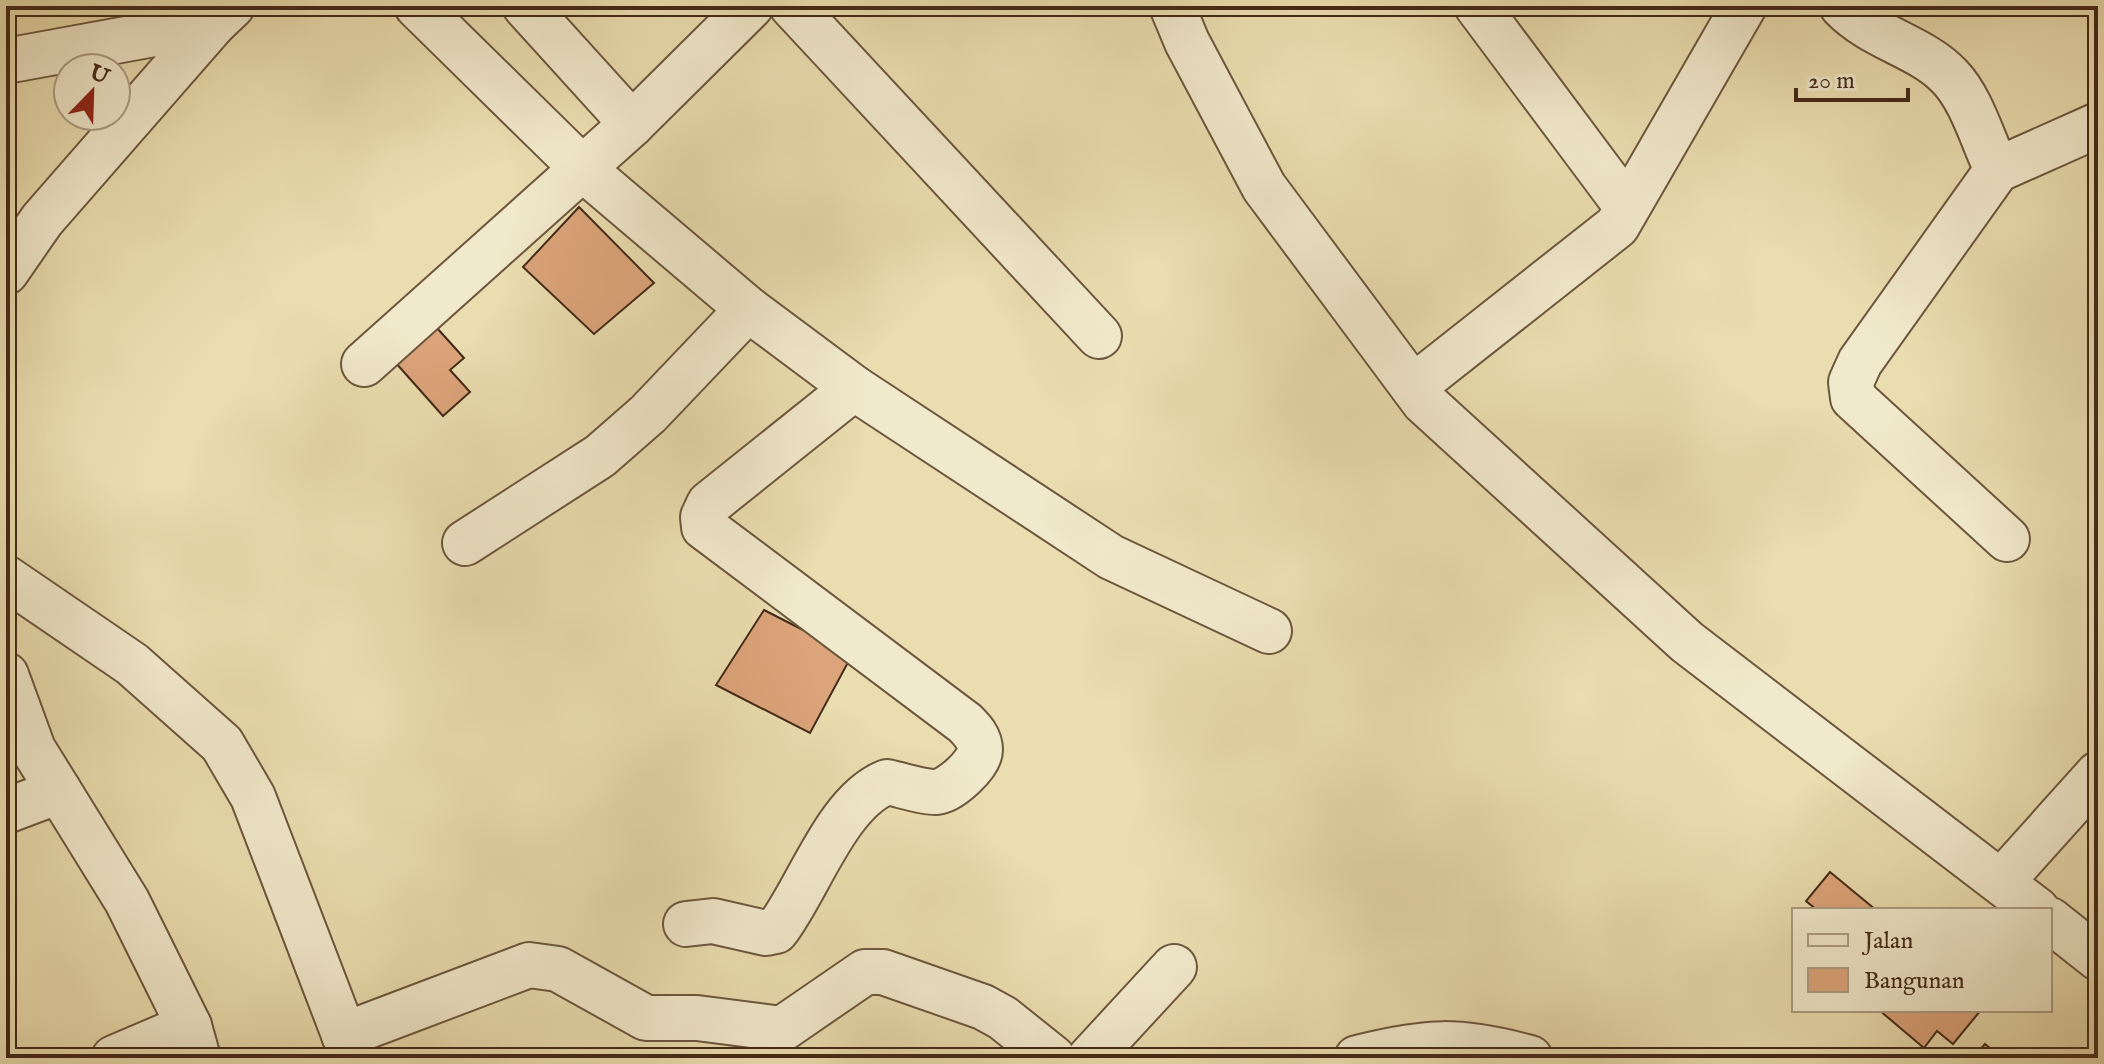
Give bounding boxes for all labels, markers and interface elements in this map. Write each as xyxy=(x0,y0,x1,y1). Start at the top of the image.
north arrow xyxy=(52,52,132,132)
scale bar xyxy=(1796,52,1908,102)
text: U xyxy=(84,59,114,92)
text: 20 m xyxy=(1808,66,1855,97)
legend xyxy=(1792,908,2052,1012)
text: Jalan xyxy=(1861,926,1913,957)
text: Bangunan xyxy=(1864,966,1965,997)

